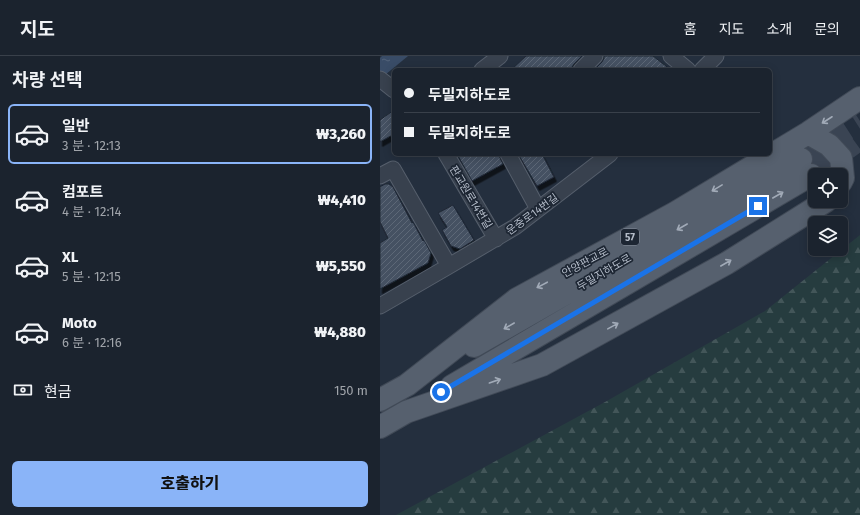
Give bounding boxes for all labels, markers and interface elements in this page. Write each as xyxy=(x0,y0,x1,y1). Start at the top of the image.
text: 지도 xyxy=(20,18,55,41)
text: 홈 xyxy=(684,21,697,38)
text: 지도 xyxy=(719,21,744,38)
text: 소개 xyxy=(766,21,792,38)
text: 문의 xyxy=(814,21,840,38)
text: 차량 선택 xyxy=(12,69,83,91)
text: 두밀지하도로 xyxy=(428,86,511,104)
one-way arrow xyxy=(822,115,833,124)
icon: car xyxy=(14,116,50,152)
text: 일반 xyxy=(62,117,90,135)
text: 두밀지하도로 xyxy=(428,124,511,142)
text: ₩3,260 xyxy=(316,125,366,143)
text: 3 분 · 12:13 xyxy=(62,138,121,153)
street label: 판교원로14번길 xyxy=(447,163,495,231)
map controls xyxy=(808,168,848,256)
button: locate xyxy=(808,168,848,208)
icon: car xyxy=(14,182,50,218)
text: 컴포트 xyxy=(62,183,103,201)
one-way arrow xyxy=(711,184,723,192)
one-way arrow xyxy=(772,190,784,198)
text: ₩4,410 xyxy=(318,191,366,209)
street label: 운중로14번길 xyxy=(504,191,561,238)
route end xyxy=(749,197,767,215)
text: 4 분 · 12:14 xyxy=(62,204,122,219)
button: layers xyxy=(808,216,848,256)
one-way arrow xyxy=(676,223,688,231)
road number: 57 xyxy=(621,229,639,245)
street label: 안양판교로 xyxy=(560,245,611,280)
icon: car xyxy=(14,248,50,284)
text: XL xyxy=(62,248,78,266)
street label: 두밀지하도로 xyxy=(575,252,634,293)
text: ₩5,550 xyxy=(316,257,366,275)
one-way arrow xyxy=(720,259,732,267)
text: 5 분 · 12:15 xyxy=(62,269,121,284)
one-way arrow xyxy=(536,282,548,289)
icon: car xyxy=(14,314,50,350)
text: Moto xyxy=(62,314,97,332)
one-way arrow xyxy=(607,322,619,330)
text: ₩4,880 xyxy=(314,323,366,341)
one-way arrow xyxy=(503,323,515,331)
text: 6 분 · 12:16 xyxy=(62,335,122,350)
one-way arrow xyxy=(489,377,501,385)
icon: cash xyxy=(12,379,34,401)
text: 현금 xyxy=(44,383,72,401)
text: 150 m xyxy=(334,383,368,398)
route start xyxy=(432,383,450,401)
button: 호출하기 xyxy=(12,461,368,507)

